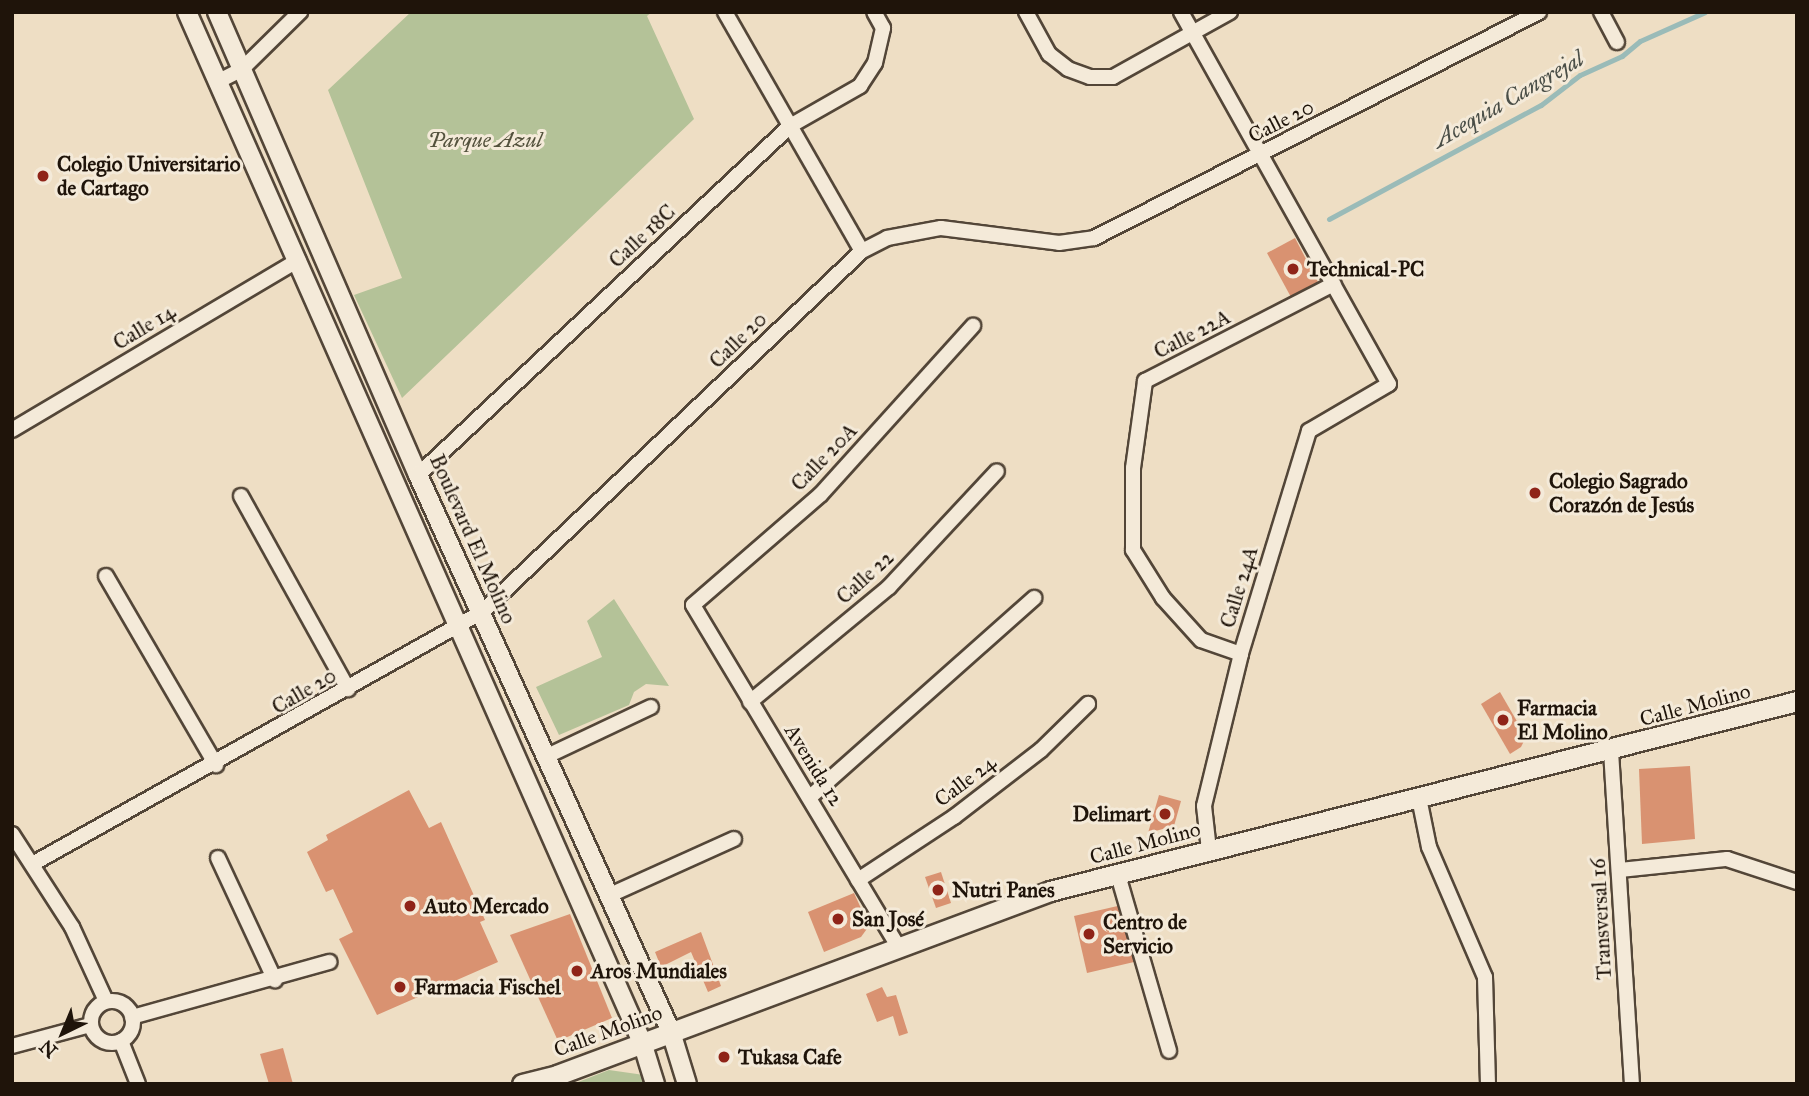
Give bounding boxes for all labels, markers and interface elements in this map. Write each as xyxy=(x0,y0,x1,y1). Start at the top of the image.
water label: Acequia Cangrejal xyxy=(1428,45,1588,153)
street label: Calle 20 xyxy=(1244,94,1318,148)
park label: Parque Azul xyxy=(428,127,542,153)
place label: Colegio Universitario de Cartago xyxy=(57,151,240,201)
marker: Colegio Universitario de Cartago xyxy=(35,168,51,184)
street label: Calle 18C xyxy=(604,199,680,273)
place label: Technical-PC xyxy=(1307,256,1424,282)
marker: Technical-PC xyxy=(1285,261,1301,277)
street label: Calle 14 xyxy=(108,299,180,355)
street label: Calle 22A xyxy=(1150,304,1234,364)
street label: Calle 20 xyxy=(704,307,772,373)
street label: Calle 20A xyxy=(786,418,862,496)
street label: Boulevard El Molino xyxy=(424,450,522,628)
place label: Colegio Sagrado Corazón de Jesús xyxy=(1549,468,1694,518)
marker: Colegio Sagrado Corazón de Jesús xyxy=(1527,485,1543,501)
street label: Calle 24A xyxy=(1215,543,1263,631)
street label: Calle 22 xyxy=(831,545,899,609)
street label: Calle 20 xyxy=(267,663,341,719)
street label: Calle Molino xyxy=(1637,678,1753,732)
place label: Farmacia El Molino xyxy=(1517,695,1608,745)
marker: Farmacia El Molino xyxy=(1495,712,1511,728)
street label: Avenida 12 xyxy=(779,720,849,810)
street label: Calle 24 xyxy=(930,750,1000,812)
place label: Delimart xyxy=(1072,801,1151,827)
marker: Delimart xyxy=(1157,806,1173,822)
street label: Calle Molino xyxy=(1087,816,1203,870)
street label: Transversal 16 xyxy=(1585,858,1617,980)
place label: Nutri Panes xyxy=(952,877,1055,903)
marker: Nutri Panes xyxy=(930,882,946,898)
place label: Auto Mercado xyxy=(424,893,549,919)
marker: Auto Mercado xyxy=(402,898,418,914)
place label: San José xyxy=(852,906,924,932)
place label: Centro de Servicio xyxy=(1103,909,1187,959)
marker: San José xyxy=(830,911,846,927)
marker: Centro de Servicio xyxy=(1081,926,1097,942)
place label: Aros Mundiales xyxy=(591,958,727,984)
marker: Aros Mundiales xyxy=(569,963,585,979)
place label: Farmacia Fischel xyxy=(414,974,561,1000)
marker: Farmacia Fischel xyxy=(392,979,408,995)
north arrow xyxy=(28,998,98,1068)
street label: Calle Molino xyxy=(550,1000,666,1062)
text: N xyxy=(35,1035,62,1063)
place label: Tukasa Cafe xyxy=(738,1044,842,1070)
marker: Tukasa Cafe xyxy=(716,1049,732,1065)

